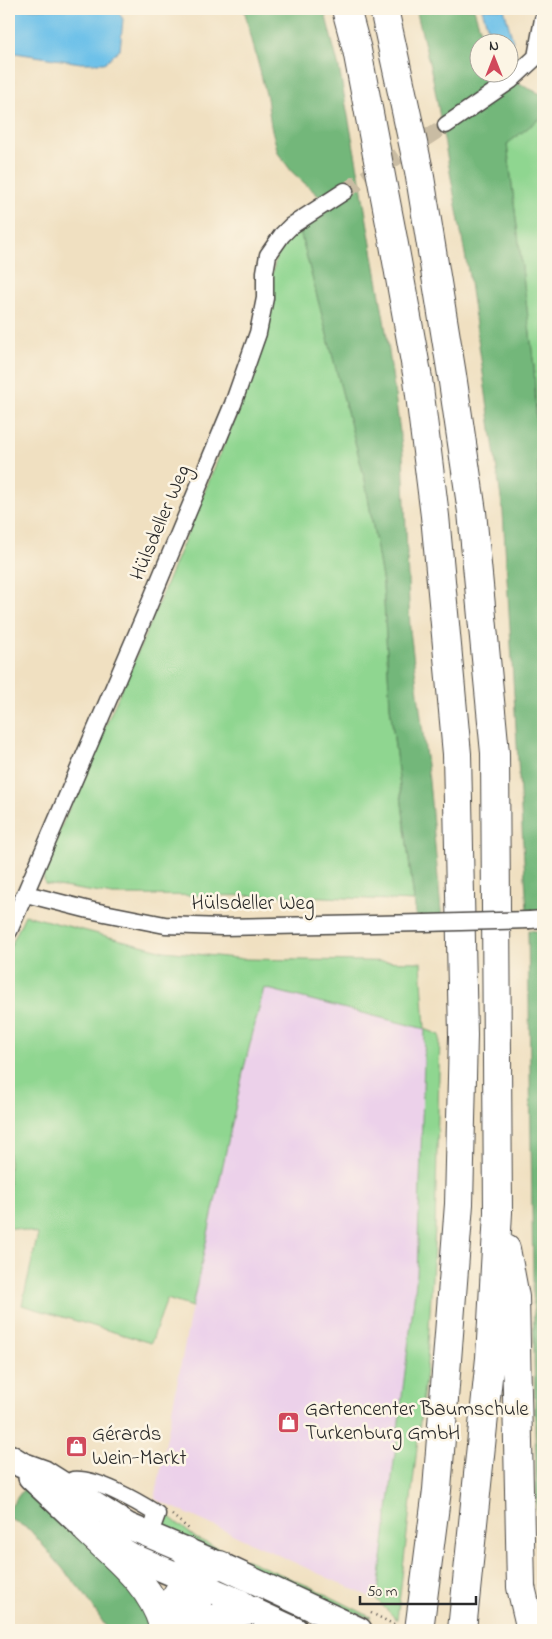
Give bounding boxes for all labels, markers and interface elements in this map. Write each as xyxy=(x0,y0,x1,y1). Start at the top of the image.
north arrow xyxy=(470,32,520,82)
text: N xyxy=(489,36,499,57)
street label: Hülsdeller Weg xyxy=(123,461,201,586)
street label: Hülsdeller Weg xyxy=(192,889,314,921)
place label: Gartencenter Baumschule Turkenburg GmbH xyxy=(305,1395,529,1451)
shop icon: Gartencenter Baumschule Turkenburg GmbH xyxy=(277,1410,301,1434)
place label: Gérards Wein-Markt xyxy=(92,1420,187,1474)
shop icon: Gérards Wein-Markt xyxy=(64,1435,88,1459)
scale bar xyxy=(360,1574,476,1606)
text: 50 m xyxy=(367,1581,398,1603)

